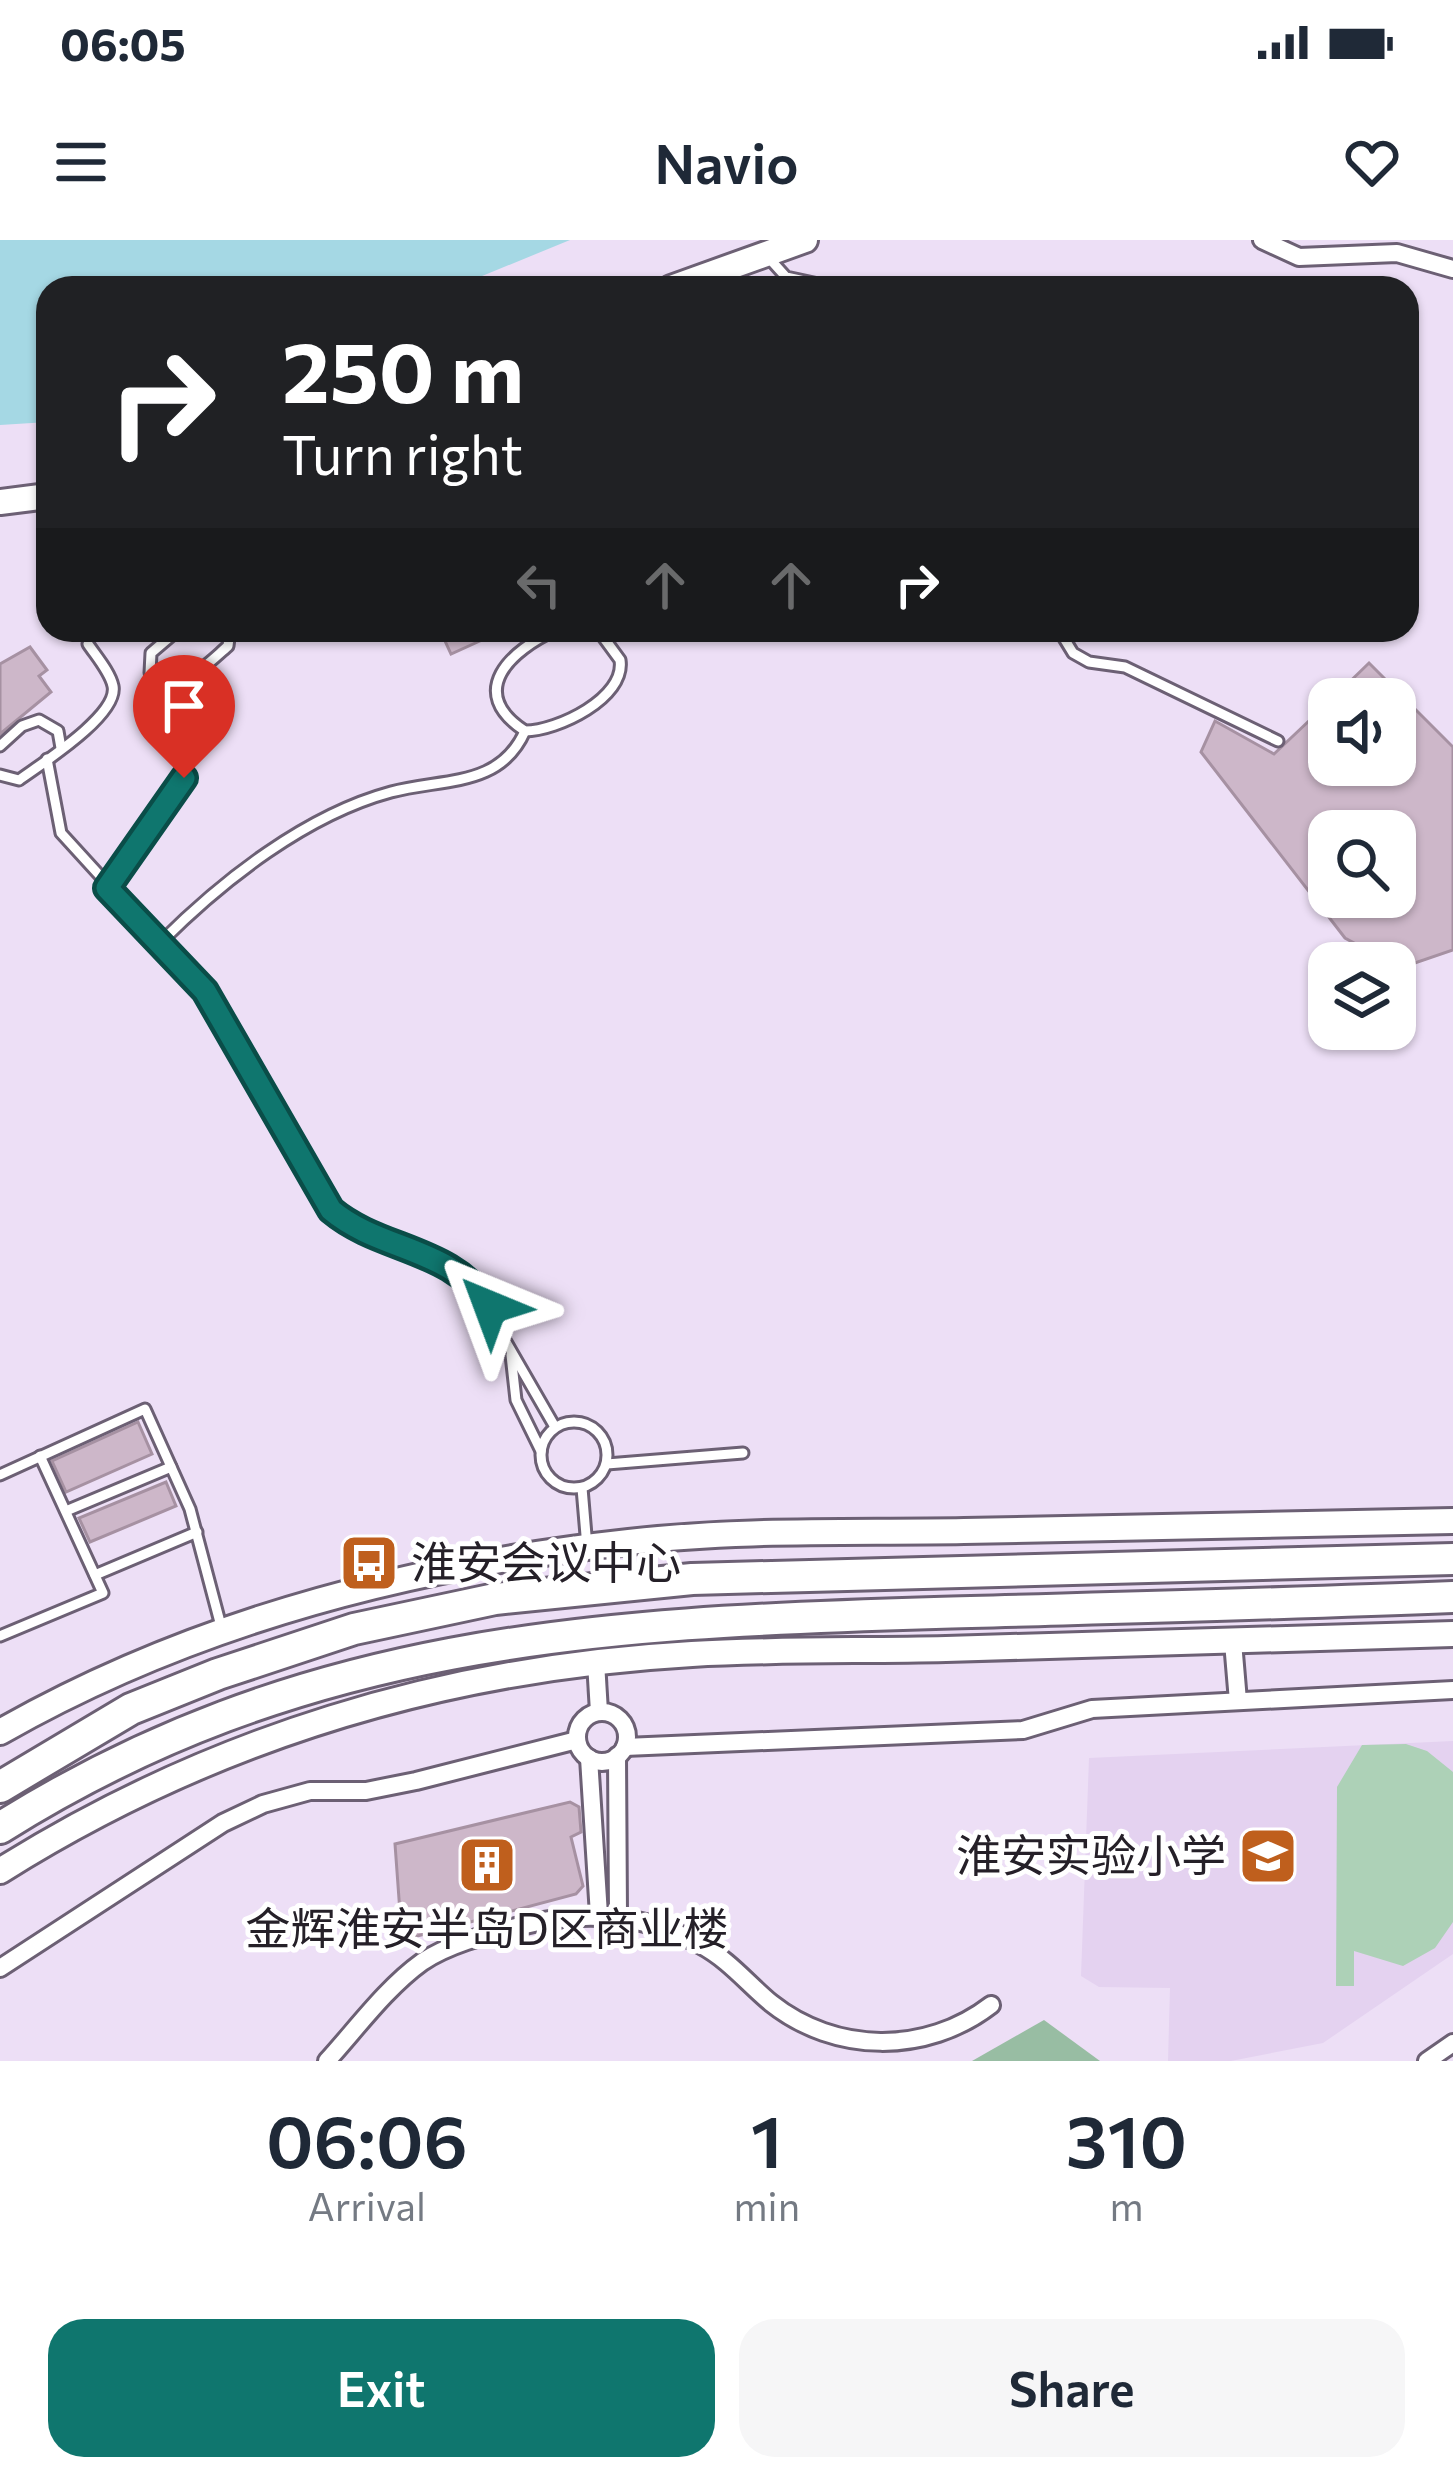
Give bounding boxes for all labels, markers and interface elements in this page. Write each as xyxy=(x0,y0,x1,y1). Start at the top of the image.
text: 06:05 xyxy=(60,15,186,70)
icon: menu xyxy=(48,129,114,195)
text: Navio xyxy=(654,129,799,195)
icon: heart xyxy=(1339,129,1405,195)
text: 250 m xyxy=(282,318,524,420)
icon: right xyxy=(84,324,240,480)
text: Turn right xyxy=(282,420,523,486)
icon: left xyxy=(506,552,572,618)
icon: ahead xyxy=(632,552,698,618)
icon: ahead xyxy=(758,552,824,618)
icon: right xyxy=(884,552,950,618)
pin xyxy=(133,655,235,778)
icon: arrive xyxy=(151,673,217,739)
map controls xyxy=(1308,678,1416,1050)
button: sound xyxy=(1308,678,1416,786)
button: search xyxy=(1308,810,1416,918)
button: layers xyxy=(1308,942,1416,1050)
position arrow xyxy=(427,1244,553,1370)
bus stop icon: 淮安会议中心 xyxy=(338,1532,400,1594)
place label: 淮安会议中心 xyxy=(411,1533,681,1588)
school or university icon: 淮安实验小学 xyxy=(1237,1825,1299,1887)
place label: 淮安实验小学 xyxy=(956,1826,1226,1881)
building icon: 金辉淮安半岛D区商业楼 xyxy=(456,1834,518,1896)
place label: 金辉淮安半岛D区商业楼 xyxy=(245,1899,729,1954)
text: 06:06 xyxy=(266,2095,468,2183)
text: 1 xyxy=(751,2095,783,2183)
text: 310 xyxy=(1066,2095,1187,2183)
text: Arrival xyxy=(308,2181,426,2229)
text: min xyxy=(734,2181,800,2229)
text: m xyxy=(1109,2181,1143,2229)
button: Exit xyxy=(48,2319,715,2457)
button: Share xyxy=(739,2319,1405,2457)

